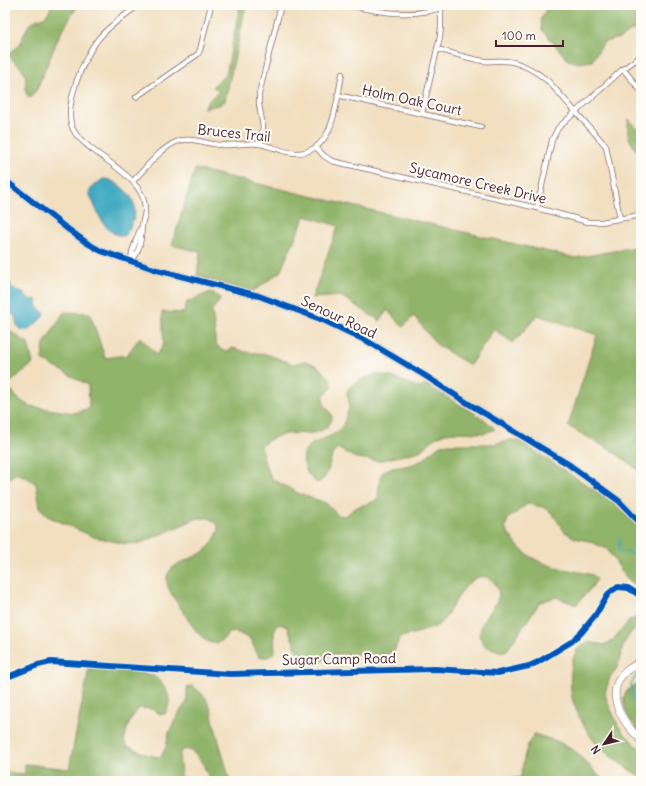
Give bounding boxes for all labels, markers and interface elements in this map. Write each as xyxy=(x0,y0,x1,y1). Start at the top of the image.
scale bar xyxy=(496,22,563,48)
text: 100 m xyxy=(502,28,536,43)
street label: Holm Oak Court xyxy=(360,81,464,119)
street label: Bruces Trail xyxy=(197,120,271,146)
street label: Sycamore Creek Drive xyxy=(408,158,548,208)
street label: Senour Road xyxy=(298,292,380,342)
street label: Sugar Camp Road xyxy=(282,649,396,669)
north arrow xyxy=(584,724,624,764)
text: N xyxy=(588,743,604,757)

